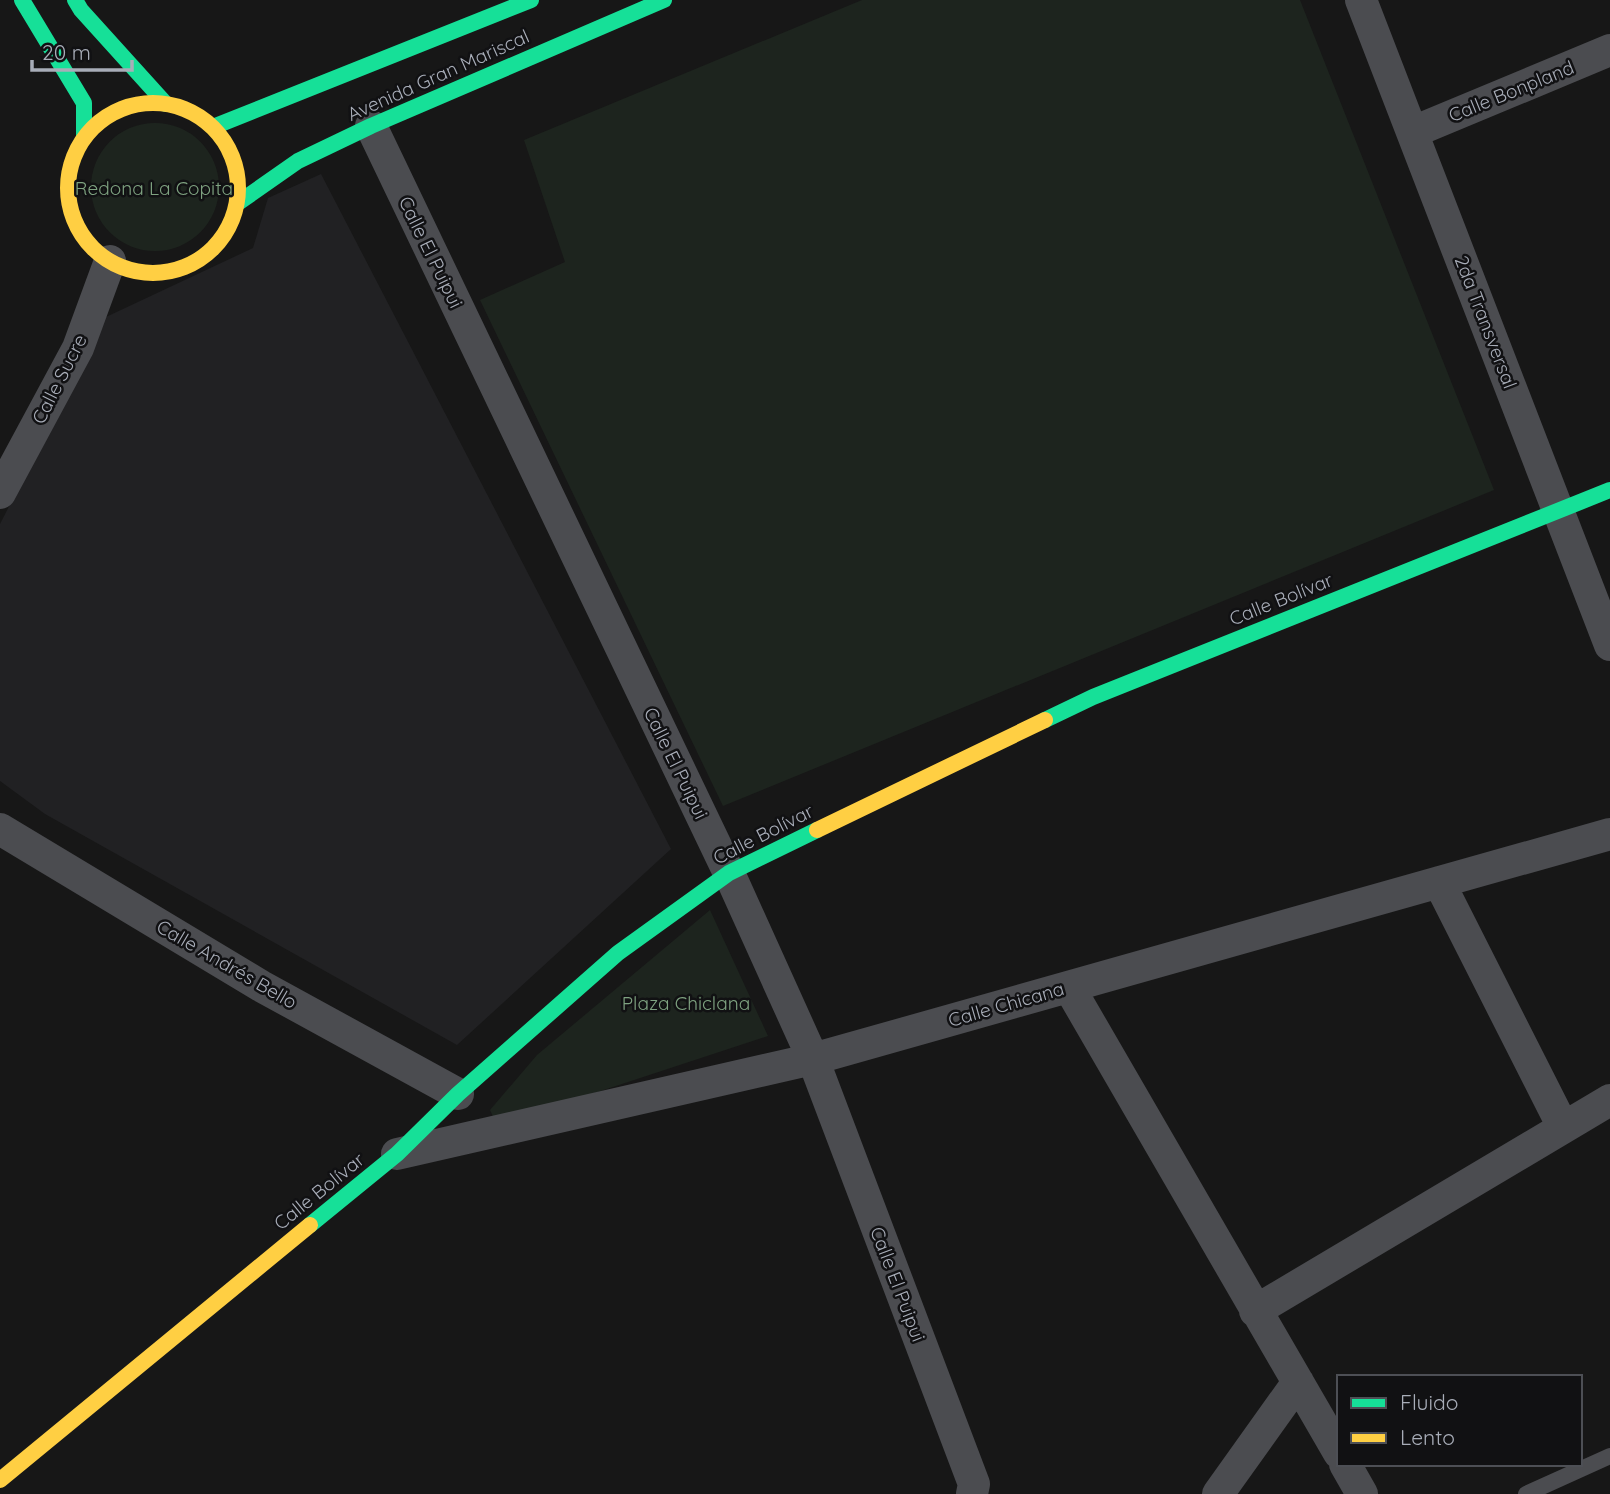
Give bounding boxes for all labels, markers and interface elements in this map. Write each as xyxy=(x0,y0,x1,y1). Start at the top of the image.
street label: Avenida Gran Mariscal xyxy=(343,24,533,126)
scale bar xyxy=(32,28,131,72)
text: 20 m xyxy=(42,39,91,65)
street label: Calle Bonpland xyxy=(1445,55,1577,127)
park label: Redona La Copita xyxy=(75,176,233,200)
street label: Calle El Puipui xyxy=(394,192,468,312)
street label: 2da Transversal xyxy=(1450,252,1522,392)
street label: Calle Sucre xyxy=(26,330,92,428)
street label: Calle Bolívar xyxy=(1226,567,1337,631)
street label: Calle El Puipui xyxy=(639,703,713,823)
street label: Calle Bolívar xyxy=(709,798,818,870)
street label: Calle Andrés Bello xyxy=(153,914,301,1014)
street label: Calle Chicana xyxy=(945,976,1067,1032)
park label: Plaza Chiclana xyxy=(622,991,750,1015)
street label: Calle Bolívar xyxy=(269,1147,370,1235)
street label: Calle El Puipui xyxy=(865,1223,931,1345)
legend xyxy=(1337,1375,1582,1466)
text: Fluido xyxy=(1400,1389,1458,1415)
text: Lento xyxy=(1400,1424,1455,1450)

